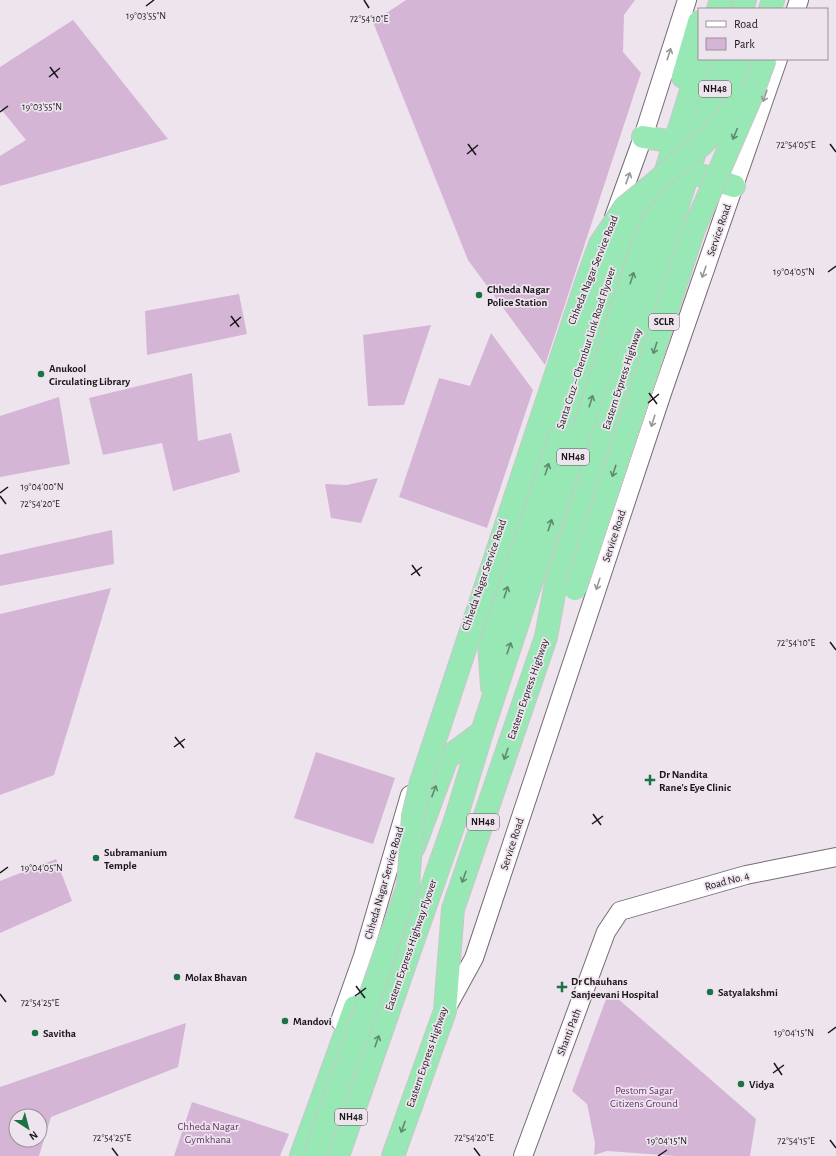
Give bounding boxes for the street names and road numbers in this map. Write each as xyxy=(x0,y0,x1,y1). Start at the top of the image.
road number: NH48 xyxy=(699,81,731,97)
street label: Service Road xyxy=(705,202,733,257)
street label: Chheda Nagar Service Road xyxy=(566,214,620,326)
street label: Santa Cruz – Chembur Link Road Flyover xyxy=(555,265,618,430)
road number: SCLR xyxy=(649,314,679,330)
street label: Eastern Express Highway xyxy=(600,327,644,431)
road number: NH48 xyxy=(557,449,589,465)
street label: Service Road xyxy=(600,508,628,563)
street label: Chheda Nagar Service Road xyxy=(460,518,508,632)
street label: Eastern Express Highway xyxy=(506,637,551,741)
road number: NH48 xyxy=(467,814,499,830)
street label: Service Road xyxy=(498,816,526,871)
street label: Chheda Nagar Service Road xyxy=(363,825,405,941)
street label: Road No. 4 xyxy=(704,870,750,892)
street label: Eastern Express Highway Flyover xyxy=(383,878,439,1012)
street label: Eastern Express Highway xyxy=(405,1005,450,1109)
street label: Shanti Path xyxy=(555,1007,583,1057)
road number: NH48 xyxy=(335,1109,367,1125)

